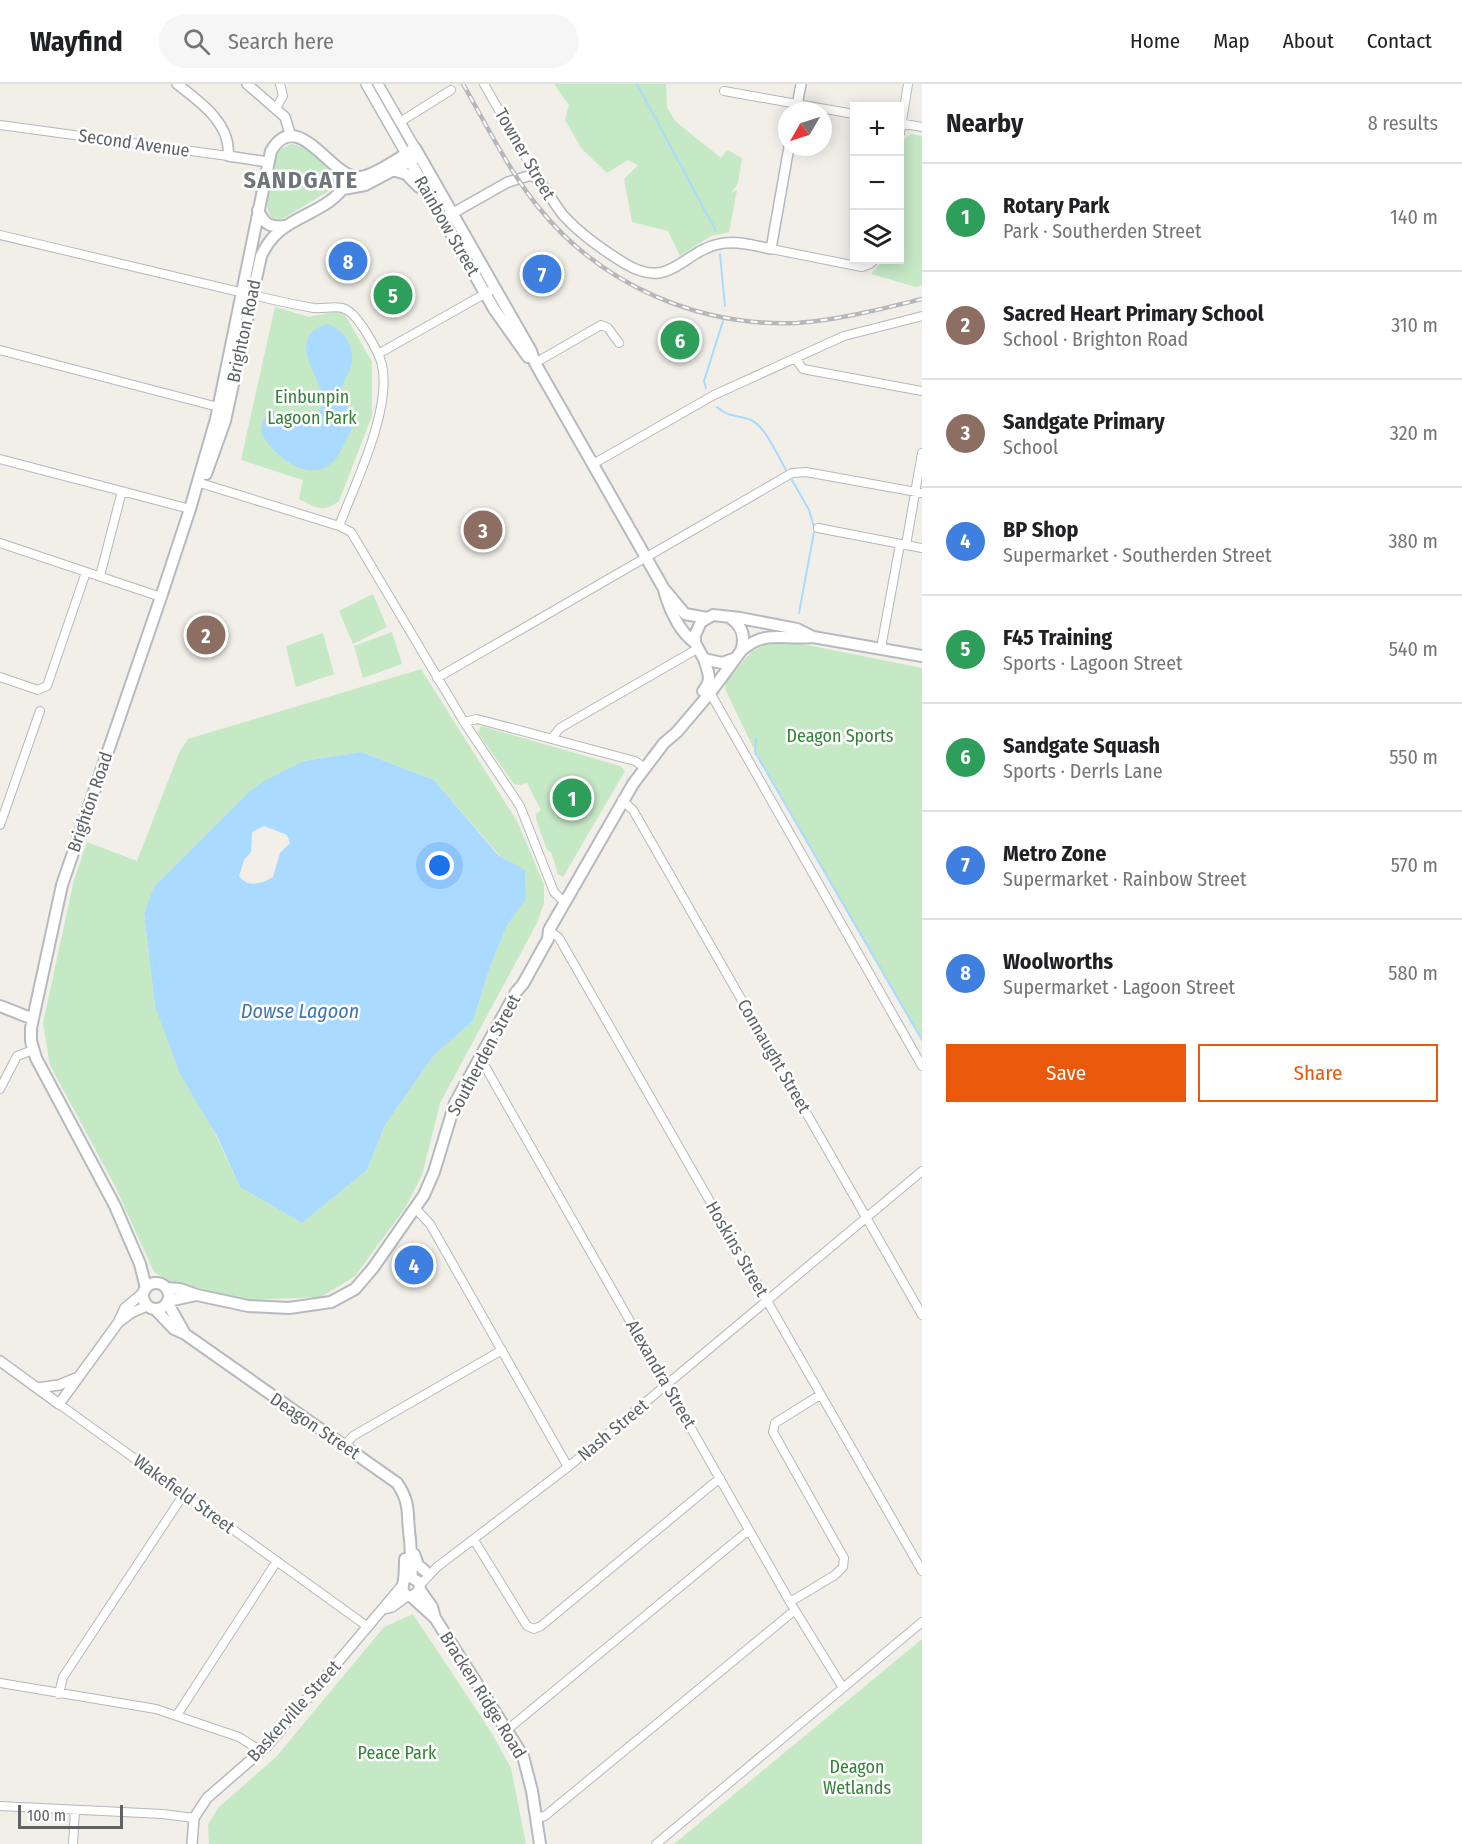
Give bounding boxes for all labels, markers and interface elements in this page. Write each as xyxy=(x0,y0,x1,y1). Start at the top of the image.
search box xyxy=(159,14,579,68)
text: Wayfind xyxy=(30,25,123,58)
icon: search xyxy=(180,25,213,58)
text: Search here xyxy=(228,28,334,55)
text: Home xyxy=(1130,28,1180,54)
text: Map xyxy=(1213,28,1250,54)
text: About xyxy=(1283,28,1334,54)
text: Contact xyxy=(1367,28,1432,54)
north arrow xyxy=(778,102,832,156)
map controls xyxy=(850,102,904,264)
button: + xyxy=(850,102,904,156)
street label: Towner Street xyxy=(490,104,560,204)
text: Nearby xyxy=(946,108,1023,139)
text: 8 results xyxy=(1368,111,1438,135)
street label: Second Avenue xyxy=(77,124,191,162)
button: − xyxy=(850,156,904,210)
district label: SANDGATE xyxy=(243,166,359,194)
street label: Rainbow Street xyxy=(410,172,485,280)
text: Rotary Park xyxy=(1003,192,1109,219)
text: 1 xyxy=(961,205,970,229)
text: 140 m xyxy=(1390,205,1438,229)
button: layers xyxy=(850,210,904,264)
text: Park · Southerden Street xyxy=(1003,219,1201,243)
pin: 8 xyxy=(328,238,368,284)
pin: 7 xyxy=(522,252,562,297)
pin: 5 xyxy=(374,272,412,318)
street label: Brighton Road xyxy=(222,277,266,385)
text: Sacred Heart Primary School xyxy=(1003,300,1264,327)
text: 2 xyxy=(961,313,970,337)
text: 310 m xyxy=(1391,313,1438,337)
pin: 6 xyxy=(660,318,700,362)
text: School · Brighton Road xyxy=(1003,327,1188,351)
park label: Einbunpin Lagoon Park xyxy=(267,386,357,429)
text: Sandgate Primary xyxy=(1003,408,1165,435)
text: 3 xyxy=(961,421,970,445)
text: 320 m xyxy=(1390,421,1438,445)
text: School xyxy=(1003,435,1058,459)
pin: 3 xyxy=(464,508,502,552)
text: BP Shop xyxy=(1003,516,1078,543)
text: 4 xyxy=(960,529,971,553)
text: 380 m xyxy=(1388,529,1438,553)
text: Supermarket · Southerden Street xyxy=(1003,543,1272,567)
pin: 2 xyxy=(186,612,226,658)
text: F45 Training xyxy=(1003,624,1112,651)
text: 5 xyxy=(961,637,970,661)
text: 540 m xyxy=(1389,637,1438,661)
text: Sports · Lagoon Street xyxy=(1003,651,1183,675)
park label: Deagon Sports xyxy=(786,725,894,747)
text: Sandgate Squash xyxy=(1003,732,1160,759)
text: 6 xyxy=(960,745,971,769)
text: 550 m xyxy=(1389,745,1438,769)
street label: Brighton Road xyxy=(63,749,117,855)
text: Sports · Derrls Lane xyxy=(1003,759,1163,783)
pin: 1 xyxy=(552,776,592,820)
text: Metro Zone xyxy=(1003,840,1106,867)
your location xyxy=(425,851,454,880)
text: 7 xyxy=(961,853,970,877)
text: 570 m xyxy=(1391,853,1438,877)
text: Supermarket · Rainbow Street xyxy=(1003,867,1246,891)
text: Woolworths xyxy=(1003,948,1113,975)
text: 8 xyxy=(960,961,971,985)
text: 580 m xyxy=(1388,961,1438,985)
text: Supermarket · Lagoon Street xyxy=(1003,975,1235,999)
street label: Southerden Street xyxy=(443,990,525,1119)
street label: Connaught Street xyxy=(733,995,816,1117)
water label: Dowse Lagoon xyxy=(241,999,359,1023)
button: Save xyxy=(946,1044,1186,1102)
button: Share xyxy=(1198,1044,1438,1102)
street label: Hoskins Street xyxy=(701,1197,773,1301)
pin: 4 xyxy=(394,1242,434,1288)
street label: Alexandra Street xyxy=(621,1316,701,1432)
street label: Deagon Street xyxy=(266,1388,364,1464)
street label: Nash Street xyxy=(573,1394,653,1466)
street label: Wakefield Street xyxy=(129,1450,239,1538)
street label: Bracken Ridge Road xyxy=(435,1627,531,1763)
street label: Baskerville Street xyxy=(243,1656,345,1766)
park label: Peace Park xyxy=(358,1742,437,1764)
park label: Deagon Wetlands xyxy=(823,1756,891,1799)
scale bar xyxy=(18,1802,123,1830)
text: 100 m xyxy=(27,1806,66,1825)

